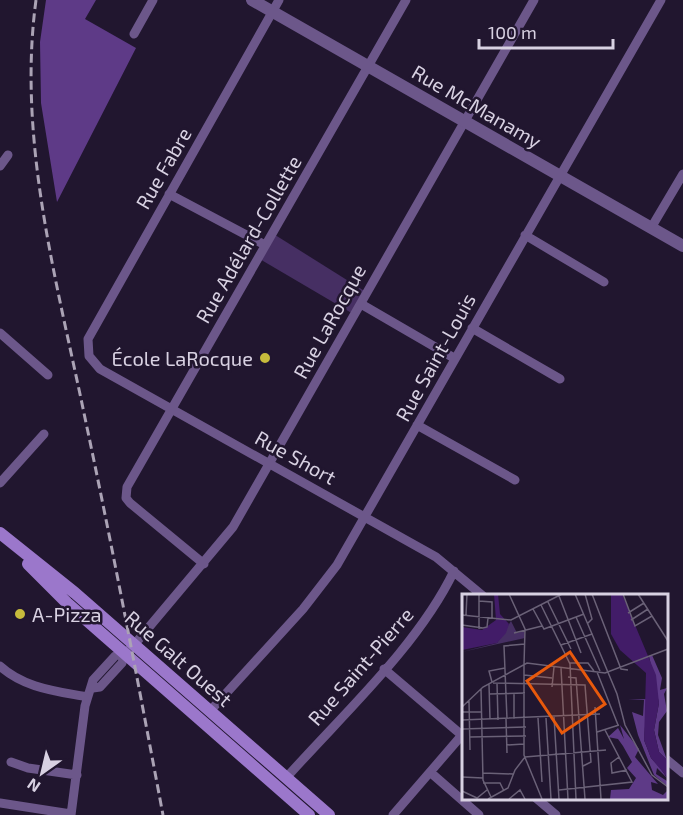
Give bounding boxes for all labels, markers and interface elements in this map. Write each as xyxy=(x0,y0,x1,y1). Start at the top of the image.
scale bar xyxy=(479,12,612,50)
text: 100 m xyxy=(488,21,537,43)
street label: Rue McManamy xyxy=(408,59,546,153)
street label: Rue Fabre xyxy=(130,123,196,213)
street label: Rue Adélard-Collette xyxy=(190,151,306,327)
street label: Rue LaRocque xyxy=(288,260,370,382)
street label: Rue Saint-Louis xyxy=(390,289,480,425)
place label: École LaRocque xyxy=(112,346,253,370)
marker: École LaRocque xyxy=(258,351,272,365)
street label: Rue Short xyxy=(251,425,341,489)
inset map xyxy=(462,594,668,800)
place label: A-Pizza xyxy=(32,602,102,626)
street label: Rue Saint-Pierre xyxy=(302,602,418,730)
street label: Rue Galt Ouest xyxy=(121,605,238,711)
marker: A-Pizza xyxy=(13,607,27,621)
north arrow xyxy=(12,743,72,803)
text: N xyxy=(23,775,43,797)

